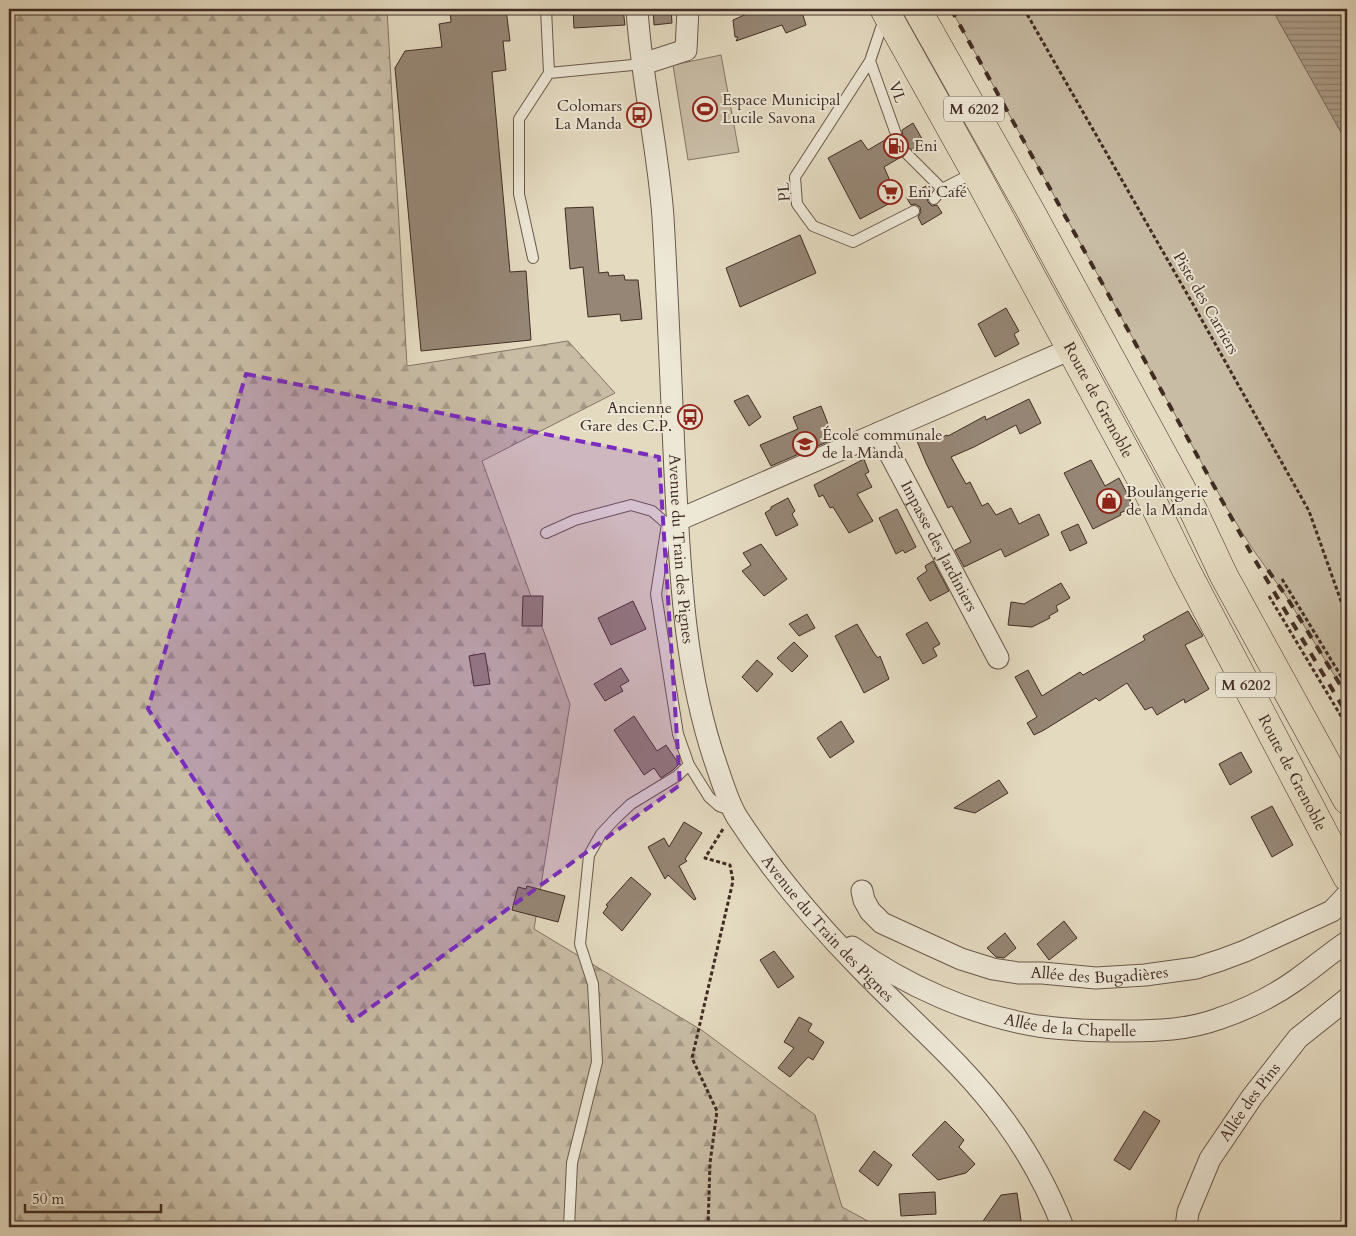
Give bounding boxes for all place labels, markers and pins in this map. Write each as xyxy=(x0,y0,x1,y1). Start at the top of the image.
place label: Espace Municipal Lucile Savona xyxy=(722,89,840,129)
place label: Colomars La Manda xyxy=(555,95,622,135)
sports icon: Espace Municipal Lucile Savona xyxy=(692,96,718,122)
bus stop icon: Colomars La Manda xyxy=(626,102,652,128)
fuel station icon: Eni xyxy=(883,133,909,159)
place label: Eni xyxy=(914,135,938,157)
supermarket icon: Eni Café xyxy=(877,179,903,205)
place label: Eni Café xyxy=(908,181,967,203)
place label: Ancienne Gare des C.P. xyxy=(580,397,672,437)
bus stop icon: Ancienne Gare des C.P. xyxy=(677,404,703,430)
place label: École communale de la Manda xyxy=(822,424,943,464)
school or university icon: École communale de la Manda xyxy=(792,431,818,457)
place label: Boulangerie de la Manda xyxy=(1126,481,1208,521)
shop icon: Boulangerie de la Manda xyxy=(1096,488,1122,514)

